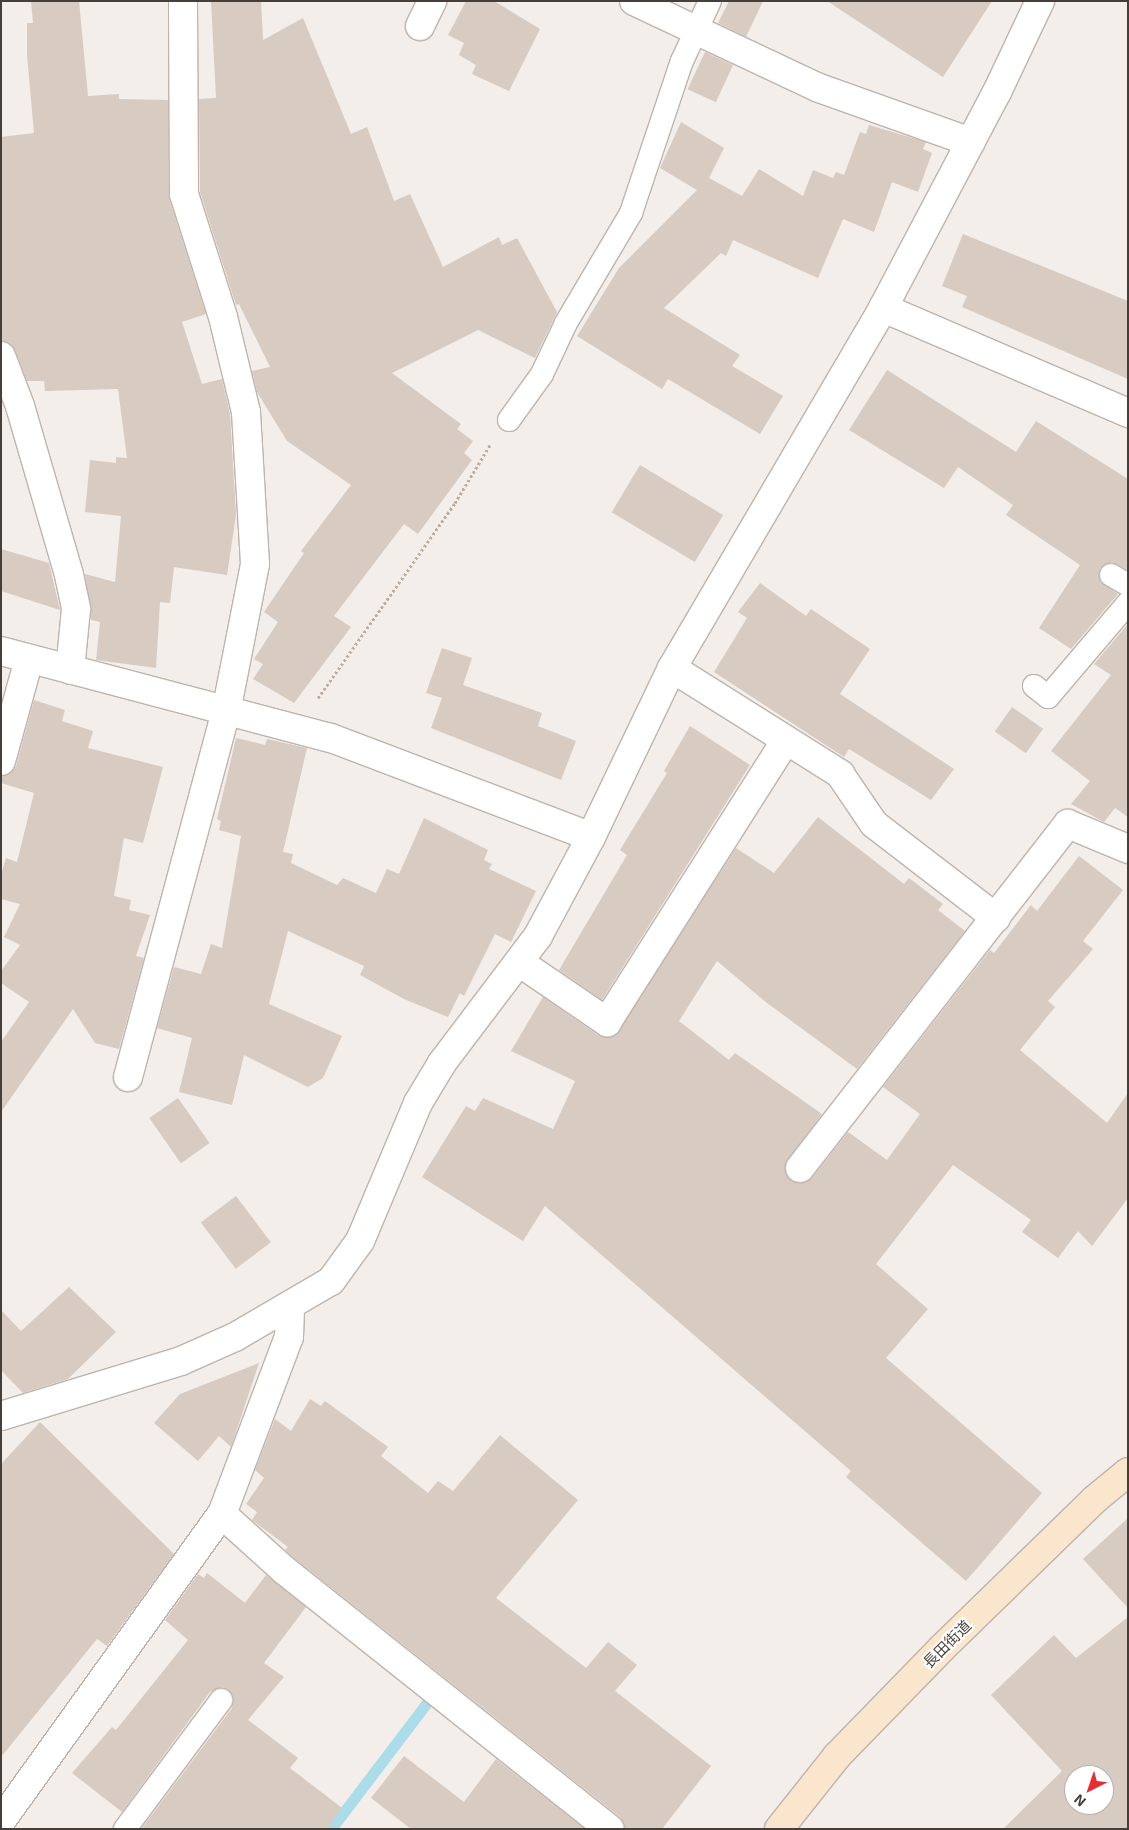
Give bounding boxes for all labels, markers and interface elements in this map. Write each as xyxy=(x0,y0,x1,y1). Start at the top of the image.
street label: 長田街道 xyxy=(919,1616,975,1672)
north arrow xyxy=(1064,1765,1114,1815)
text: N xyxy=(1070,1791,1089,1811)

